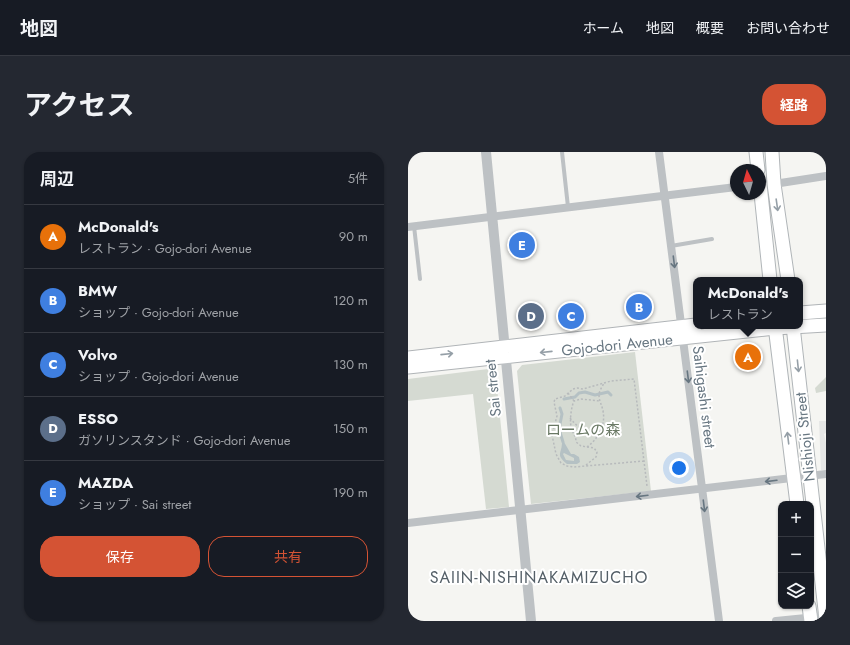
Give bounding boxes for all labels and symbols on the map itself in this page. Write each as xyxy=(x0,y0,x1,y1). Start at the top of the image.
north arrow xyxy=(730,164,766,200)
one-way arrow xyxy=(773,198,781,211)
pin: E xyxy=(509,230,535,260)
one-way arrow xyxy=(670,255,677,268)
pin: B xyxy=(626,292,652,322)
pin: D xyxy=(518,301,544,331)
pin: C xyxy=(558,301,584,331)
street label: Gojo-dori Avenue xyxy=(560,328,674,362)
pin: A xyxy=(735,342,761,372)
street label: Saihigashi street xyxy=(687,345,721,450)
one-way arrow xyxy=(540,349,553,356)
one-way arrow xyxy=(440,350,453,357)
street label: Sai street xyxy=(479,358,507,418)
one-way arrow xyxy=(794,359,801,372)
one-way arrow xyxy=(684,370,691,383)
street label: Nishioji Street xyxy=(789,391,821,483)
park label: ロームの森 xyxy=(546,419,620,441)
one-way arrow xyxy=(785,431,792,444)
your location xyxy=(669,458,689,478)
one-way arrow xyxy=(765,477,778,484)
one-way arrow xyxy=(636,492,649,500)
one-way arrow xyxy=(700,499,708,512)
district label: SAIIN-NISHINAKAMIZUCHO xyxy=(430,566,648,589)

